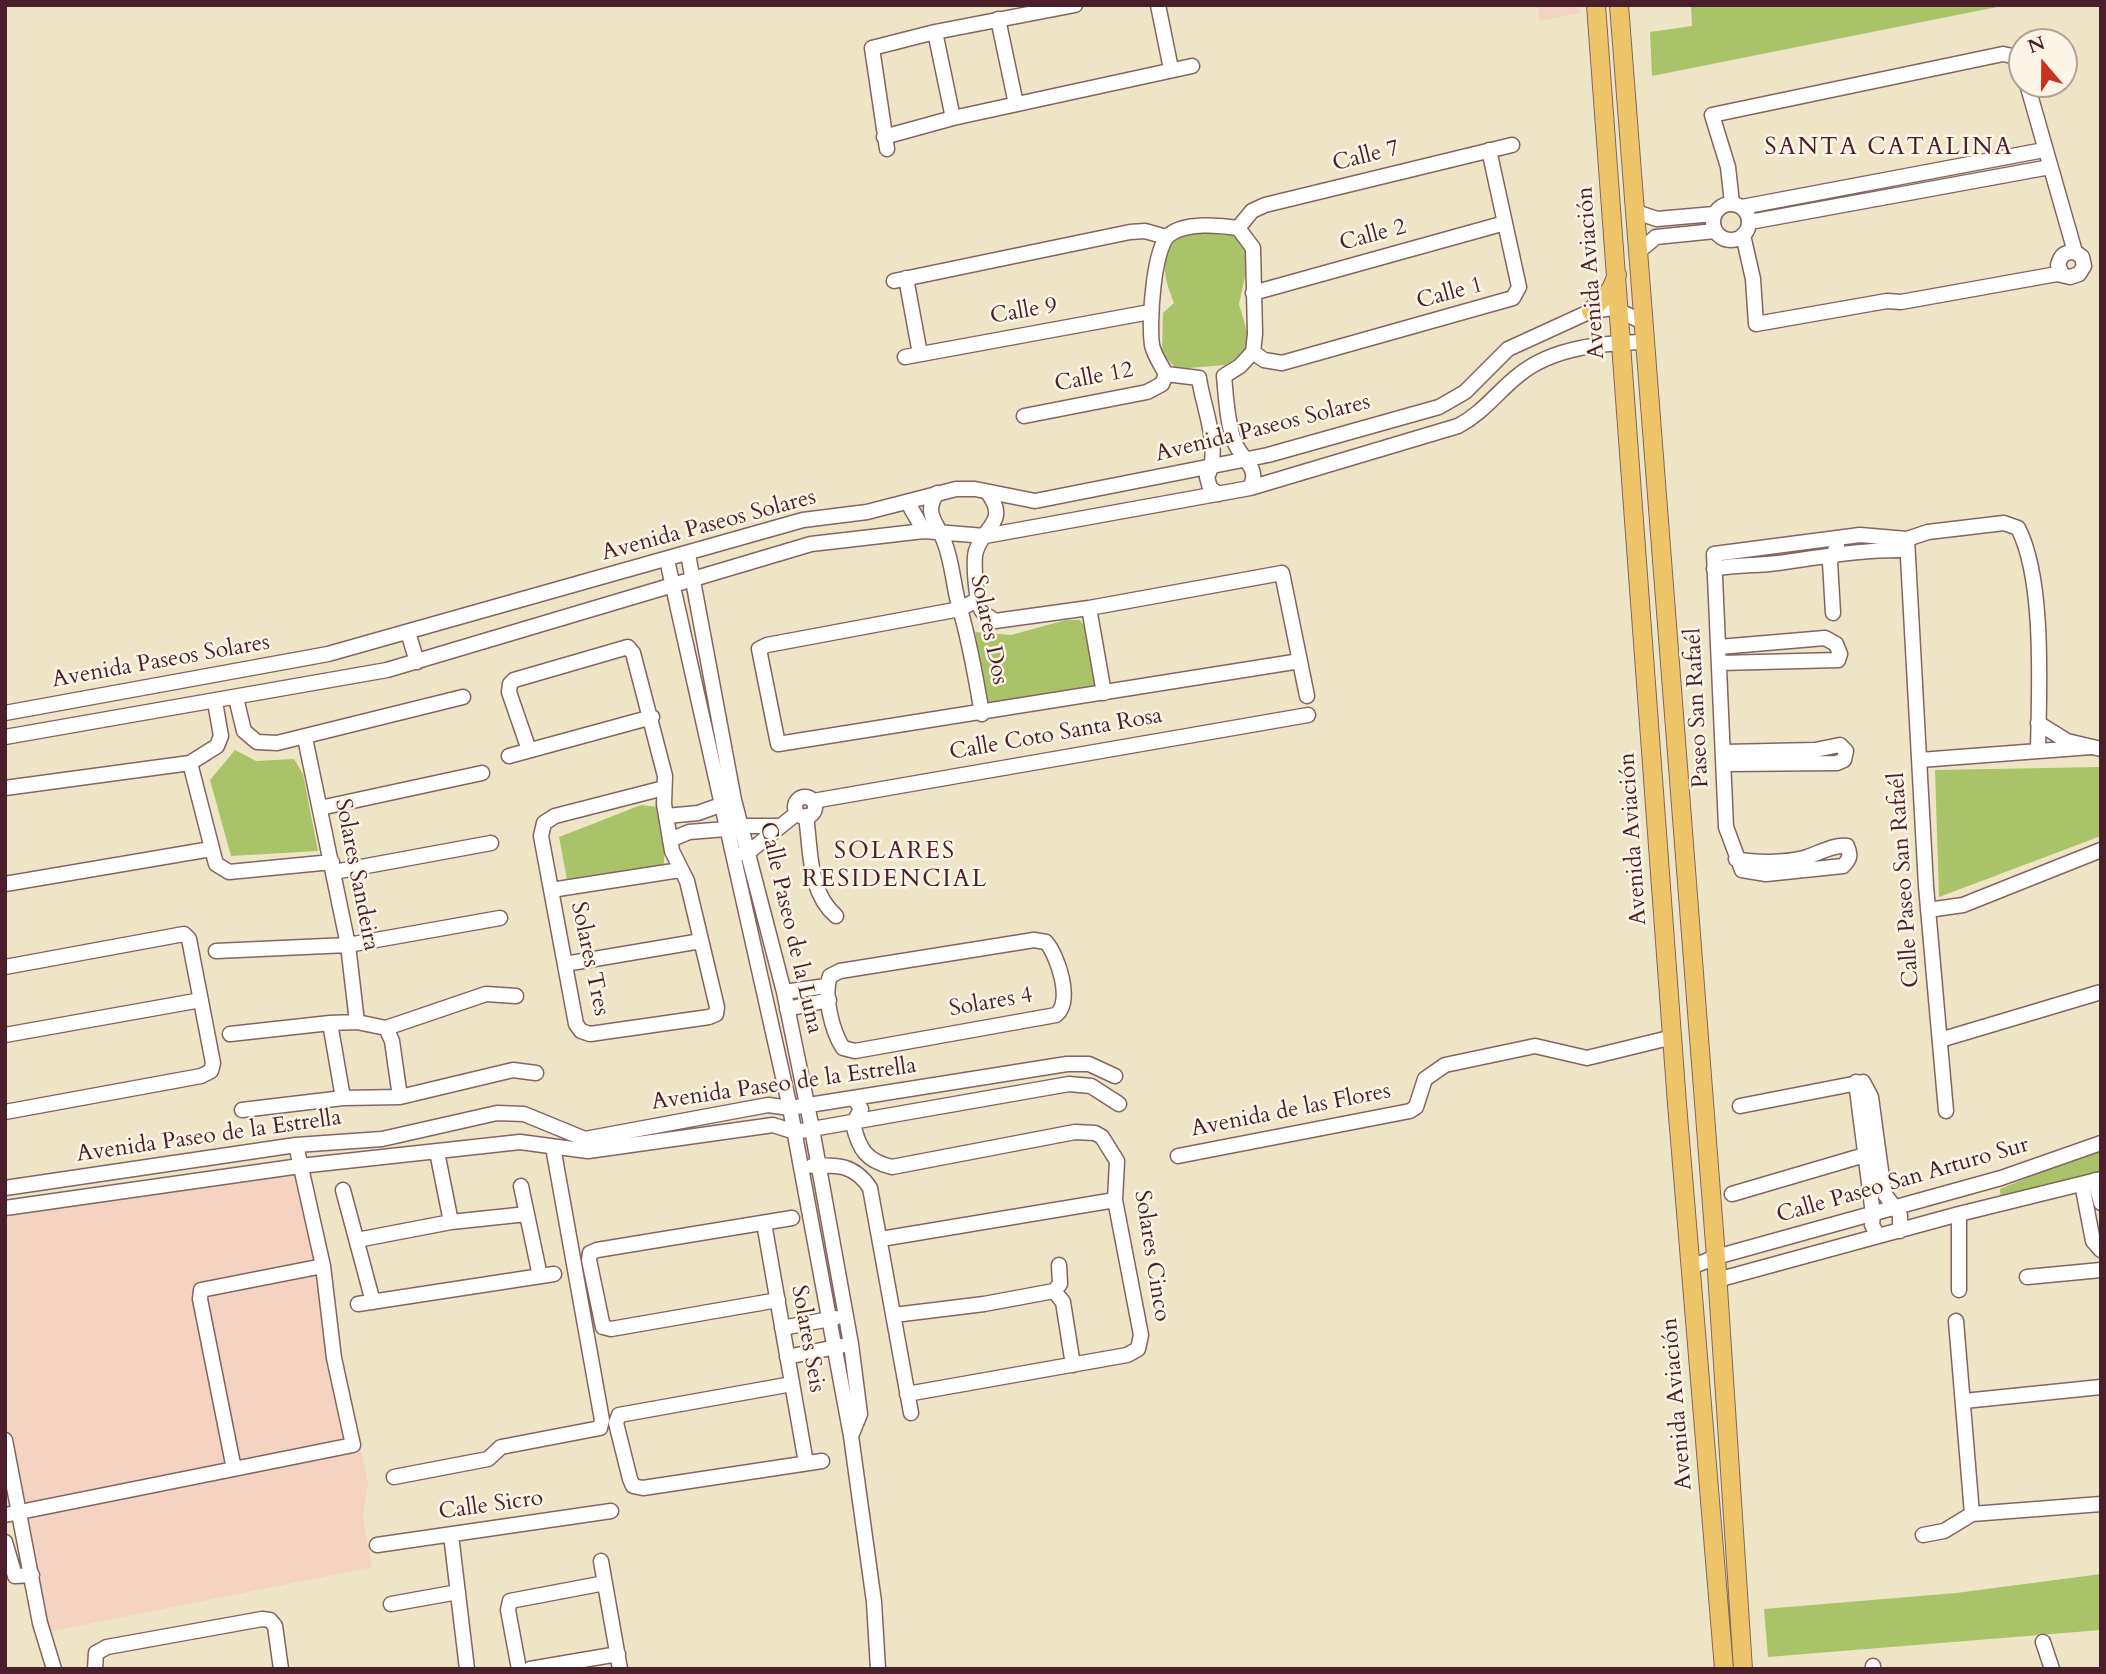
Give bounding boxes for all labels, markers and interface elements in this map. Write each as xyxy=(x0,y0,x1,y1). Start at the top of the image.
north arrow xyxy=(2008,28,2078,98)
text: N xyxy=(2024,30,2049,60)
district label: SANTA CATALINA xyxy=(1766,134,2012,162)
street label: Calle 7 xyxy=(1330,135,1402,179)
street label: Avenida Aviación xyxy=(1572,186,1612,360)
street label: Calle 2 xyxy=(1337,214,1409,258)
street label: Calle 1 xyxy=(1414,272,1486,316)
street label: Calle 9 xyxy=(988,293,1060,331)
street label: Calle 12 xyxy=(1052,357,1136,399)
street label: Avenida Paseos Solares xyxy=(1153,389,1373,469)
street label: Avenida Paseos Solares xyxy=(599,484,819,568)
street label: Solares Dos xyxy=(963,573,1013,687)
street label: Paseo San Rafaél xyxy=(1680,627,1716,789)
street label: Avenida Paseos Solares xyxy=(50,629,272,695)
street label: Calle Coto Santa Rosa xyxy=(947,703,1165,767)
street label: Avenida Aviación xyxy=(1614,752,1654,926)
street label: Calle Paseo San Rafaél xyxy=(1884,771,1926,989)
street label: Solares Sandeira xyxy=(328,797,384,953)
street label: Calle Paseo de la Luna xyxy=(752,819,828,1037)
district label: SOLARES RESIDENCIAL xyxy=(803,838,987,894)
street label: Solares Tres xyxy=(563,899,615,1019)
street label: Solares 4 xyxy=(947,982,1035,1024)
street label: Avenida Paseo de la Estrella xyxy=(650,1053,918,1117)
street label: Avenida de las Flores xyxy=(1189,1078,1393,1144)
street label: Avenida Paseo de la Estrella xyxy=(75,1105,343,1169)
street label: Calle Paseo San Arturo Sur xyxy=(1774,1132,2032,1230)
street label: Solares Cinco xyxy=(1127,1188,1175,1324)
street label: Solares Seis xyxy=(784,1283,830,1395)
street label: Avenida Aviación xyxy=(1657,1317,1699,1491)
street label: Calle Sicro xyxy=(437,1485,545,1527)

